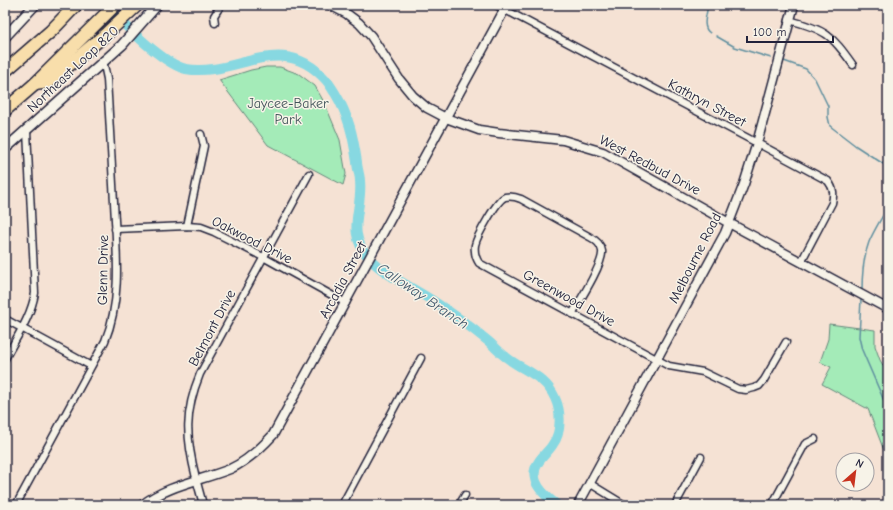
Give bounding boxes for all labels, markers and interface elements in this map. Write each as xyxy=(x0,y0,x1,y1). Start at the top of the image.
scale bar xyxy=(747,18,833,44)
street label: Northeast Loop 820 xyxy=(24,22,122,116)
text: 100 m xyxy=(753,25,786,39)
street label: Kathryn Street xyxy=(665,75,750,131)
park label: Jaycee-Baker Park xyxy=(247,95,329,128)
street label: West Redbud Drive xyxy=(596,131,704,199)
street label: Melbourne Road xyxy=(665,210,725,306)
street label: Oakwood Drive xyxy=(209,212,295,268)
street label: Glenn Drive xyxy=(94,235,112,305)
street label: Arcadia Street xyxy=(316,238,371,321)
water label: Calloway Branch xyxy=(374,259,472,333)
street label: Greenwood Drive xyxy=(520,266,618,330)
street label: Belmont Drive xyxy=(185,287,239,369)
north arrow xyxy=(835,452,875,492)
text: N xyxy=(853,456,866,471)

